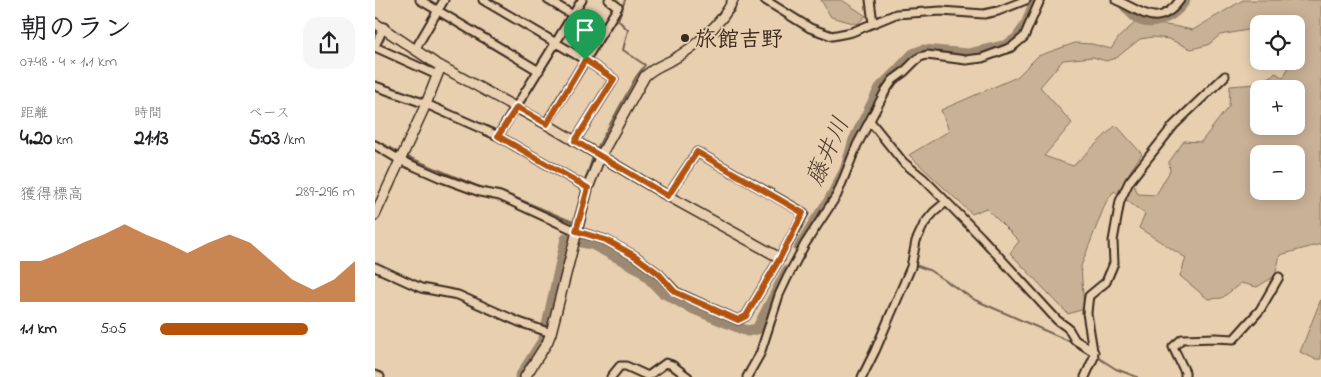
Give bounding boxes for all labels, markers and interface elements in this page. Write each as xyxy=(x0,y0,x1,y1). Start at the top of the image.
pin xyxy=(564,9,606,60)
text: 朝のラン xyxy=(20,10,132,51)
map controls xyxy=(1250,15,1305,200)
button: locate xyxy=(1250,15,1305,70)
icon: arrive xyxy=(571,16,599,44)
button: share xyxy=(303,17,355,69)
place label: 旅館吉野 xyxy=(695,25,783,57)
marker: 旅館吉野 xyxy=(679,32,691,44)
text: 07:48 · 4 × 1.1 km xyxy=(20,50,117,74)
button: + xyxy=(1250,80,1305,135)
text: 距離 xyxy=(20,103,48,124)
text: 時間 xyxy=(134,103,162,124)
text: ペース xyxy=(249,103,290,124)
water label: 藤井川 xyxy=(799,112,860,192)
text: 4.20 xyxy=(20,124,52,154)
text: 21:13 xyxy=(134,124,169,154)
text: 5:03 xyxy=(249,124,280,154)
text: km xyxy=(52,130,73,151)
text: /km xyxy=(280,130,305,151)
button: − xyxy=(1250,145,1305,200)
text: 289–296 m xyxy=(295,180,355,204)
text: 獲得標高 xyxy=(20,183,84,207)
text: 1.1 km xyxy=(20,317,57,341)
text: 5:05 xyxy=(100,317,127,341)

